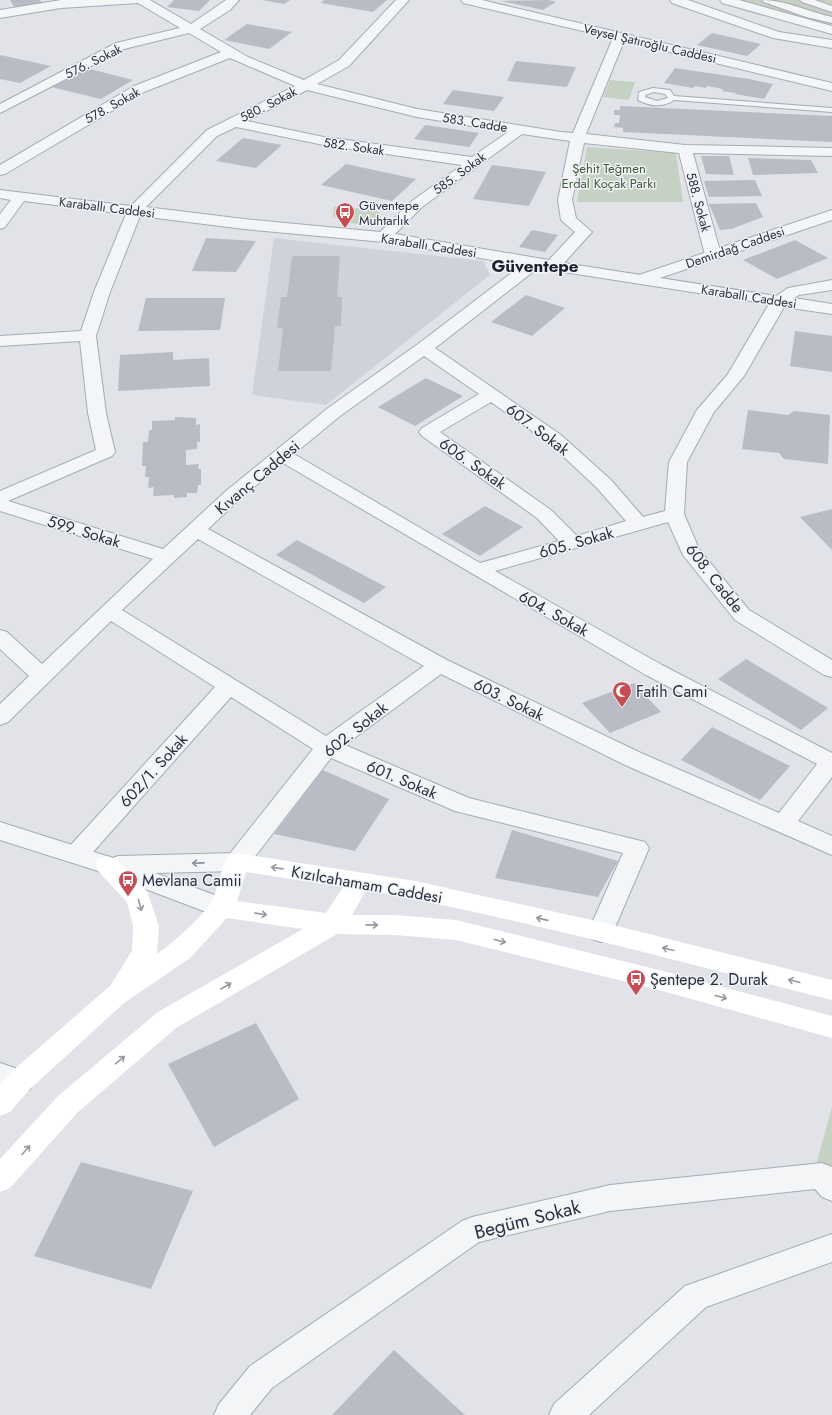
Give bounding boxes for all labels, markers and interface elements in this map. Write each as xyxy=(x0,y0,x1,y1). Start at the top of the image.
street label: Veysel Şatıroğlu Caddesi xyxy=(581,19,718,68)
street label: 576. Sokak xyxy=(61,39,125,83)
street label: 578. Sokak xyxy=(81,82,144,128)
street label: 580. Sokak xyxy=(236,82,300,127)
street label: 583. Cadde xyxy=(441,108,509,137)
street label: 582. Sokak xyxy=(322,133,386,160)
street label: 585. Sokak xyxy=(429,147,490,199)
park label: Şehit Teğmen Erdal Koçak Parkı xyxy=(562,159,656,193)
street label: 588. Sokak xyxy=(681,170,716,234)
street label: Karaballı Caddesi xyxy=(58,192,156,223)
place label: Güventepe Muhtarlık xyxy=(359,196,419,230)
bus stop icon: Güventepe Muhtarlık xyxy=(334,201,356,229)
street label: Demirdağ Caddesi xyxy=(683,222,787,273)
street label: Karaballı Caddesi xyxy=(380,229,478,262)
district label: Güventepe xyxy=(491,254,579,278)
street label: Karaballı Caddesi xyxy=(700,280,798,313)
street label: 607. Sokak xyxy=(501,398,575,462)
street label: 606. Sokak xyxy=(435,432,512,495)
street label: Kıvanç Caddesi xyxy=(210,435,305,520)
street label: 599. Sokak xyxy=(45,509,124,554)
street label: 605. Sokak xyxy=(536,521,617,564)
street label: 608. Cadde xyxy=(680,539,749,618)
street label: 604. Sokak xyxy=(514,585,594,643)
street label: 603. Sokak xyxy=(469,672,549,727)
mosque icon: Fatih Cami xyxy=(611,680,633,708)
place label: Fatih Cami xyxy=(636,680,708,703)
street label: 602. Sokak xyxy=(318,696,393,762)
street label: 602/1. Sokak xyxy=(114,728,193,812)
street label: 601. Sokak xyxy=(363,754,442,805)
one-way arrow xyxy=(192,859,205,867)
street label: Kızılcahamam Caddesi xyxy=(290,860,444,909)
one-way arrow xyxy=(271,864,284,872)
bus stop icon: Mevlana Camii xyxy=(117,869,139,897)
place label: Mevlana Camii xyxy=(142,869,242,892)
one-way arrow xyxy=(137,898,144,911)
one-way arrow xyxy=(254,910,267,918)
one-way arrow xyxy=(535,915,548,922)
one-way arrow xyxy=(365,921,378,929)
one-way arrow xyxy=(494,938,507,945)
one-way arrow xyxy=(662,945,675,952)
bus stop icon: Şentepe 2. Durak xyxy=(625,968,647,996)
place label: Şentepe 2. Durak xyxy=(650,968,769,991)
one-way arrow xyxy=(788,976,801,984)
one-way arrow xyxy=(220,982,232,990)
one-way arrow xyxy=(715,994,728,1001)
one-way arrow xyxy=(114,1056,125,1065)
one-way arrow xyxy=(21,1145,31,1155)
street label: Begüm Sokak xyxy=(471,1193,584,1246)

